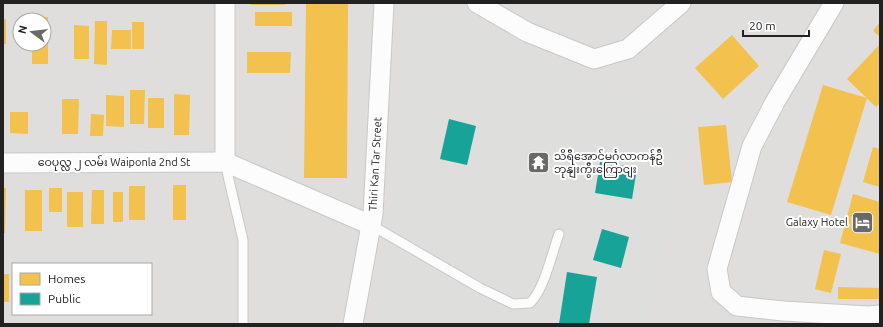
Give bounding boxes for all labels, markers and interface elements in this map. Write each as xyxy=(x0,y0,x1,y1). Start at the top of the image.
north arrow xyxy=(12,12,52,52)
scale bar xyxy=(743,12,809,38)
text: 20 m xyxy=(749,19,776,32)
text: N xyxy=(15,24,29,35)
street label: Thiri Kan Tar Street xyxy=(367,116,383,211)
temple icon: သိရီအောင်မင်္ဂလာကန်ဦ ဘုနျးကွီးကြောငျး xyxy=(525,149,551,175)
place label: သိရီအောင်မင်္ဂလာကန်ဦ ဘုနျးကွီးကြောငျး xyxy=(554,149,663,179)
street label: ဝေပုလ္လ ၂ လမ်း Waiponla 2nd St xyxy=(38,155,191,171)
hotel icon: Galaxy Hotel xyxy=(850,209,876,235)
place label: Galaxy Hotel xyxy=(786,216,848,228)
legend xyxy=(12,263,152,315)
text: Homes xyxy=(48,272,86,285)
text: Public xyxy=(48,292,81,305)

